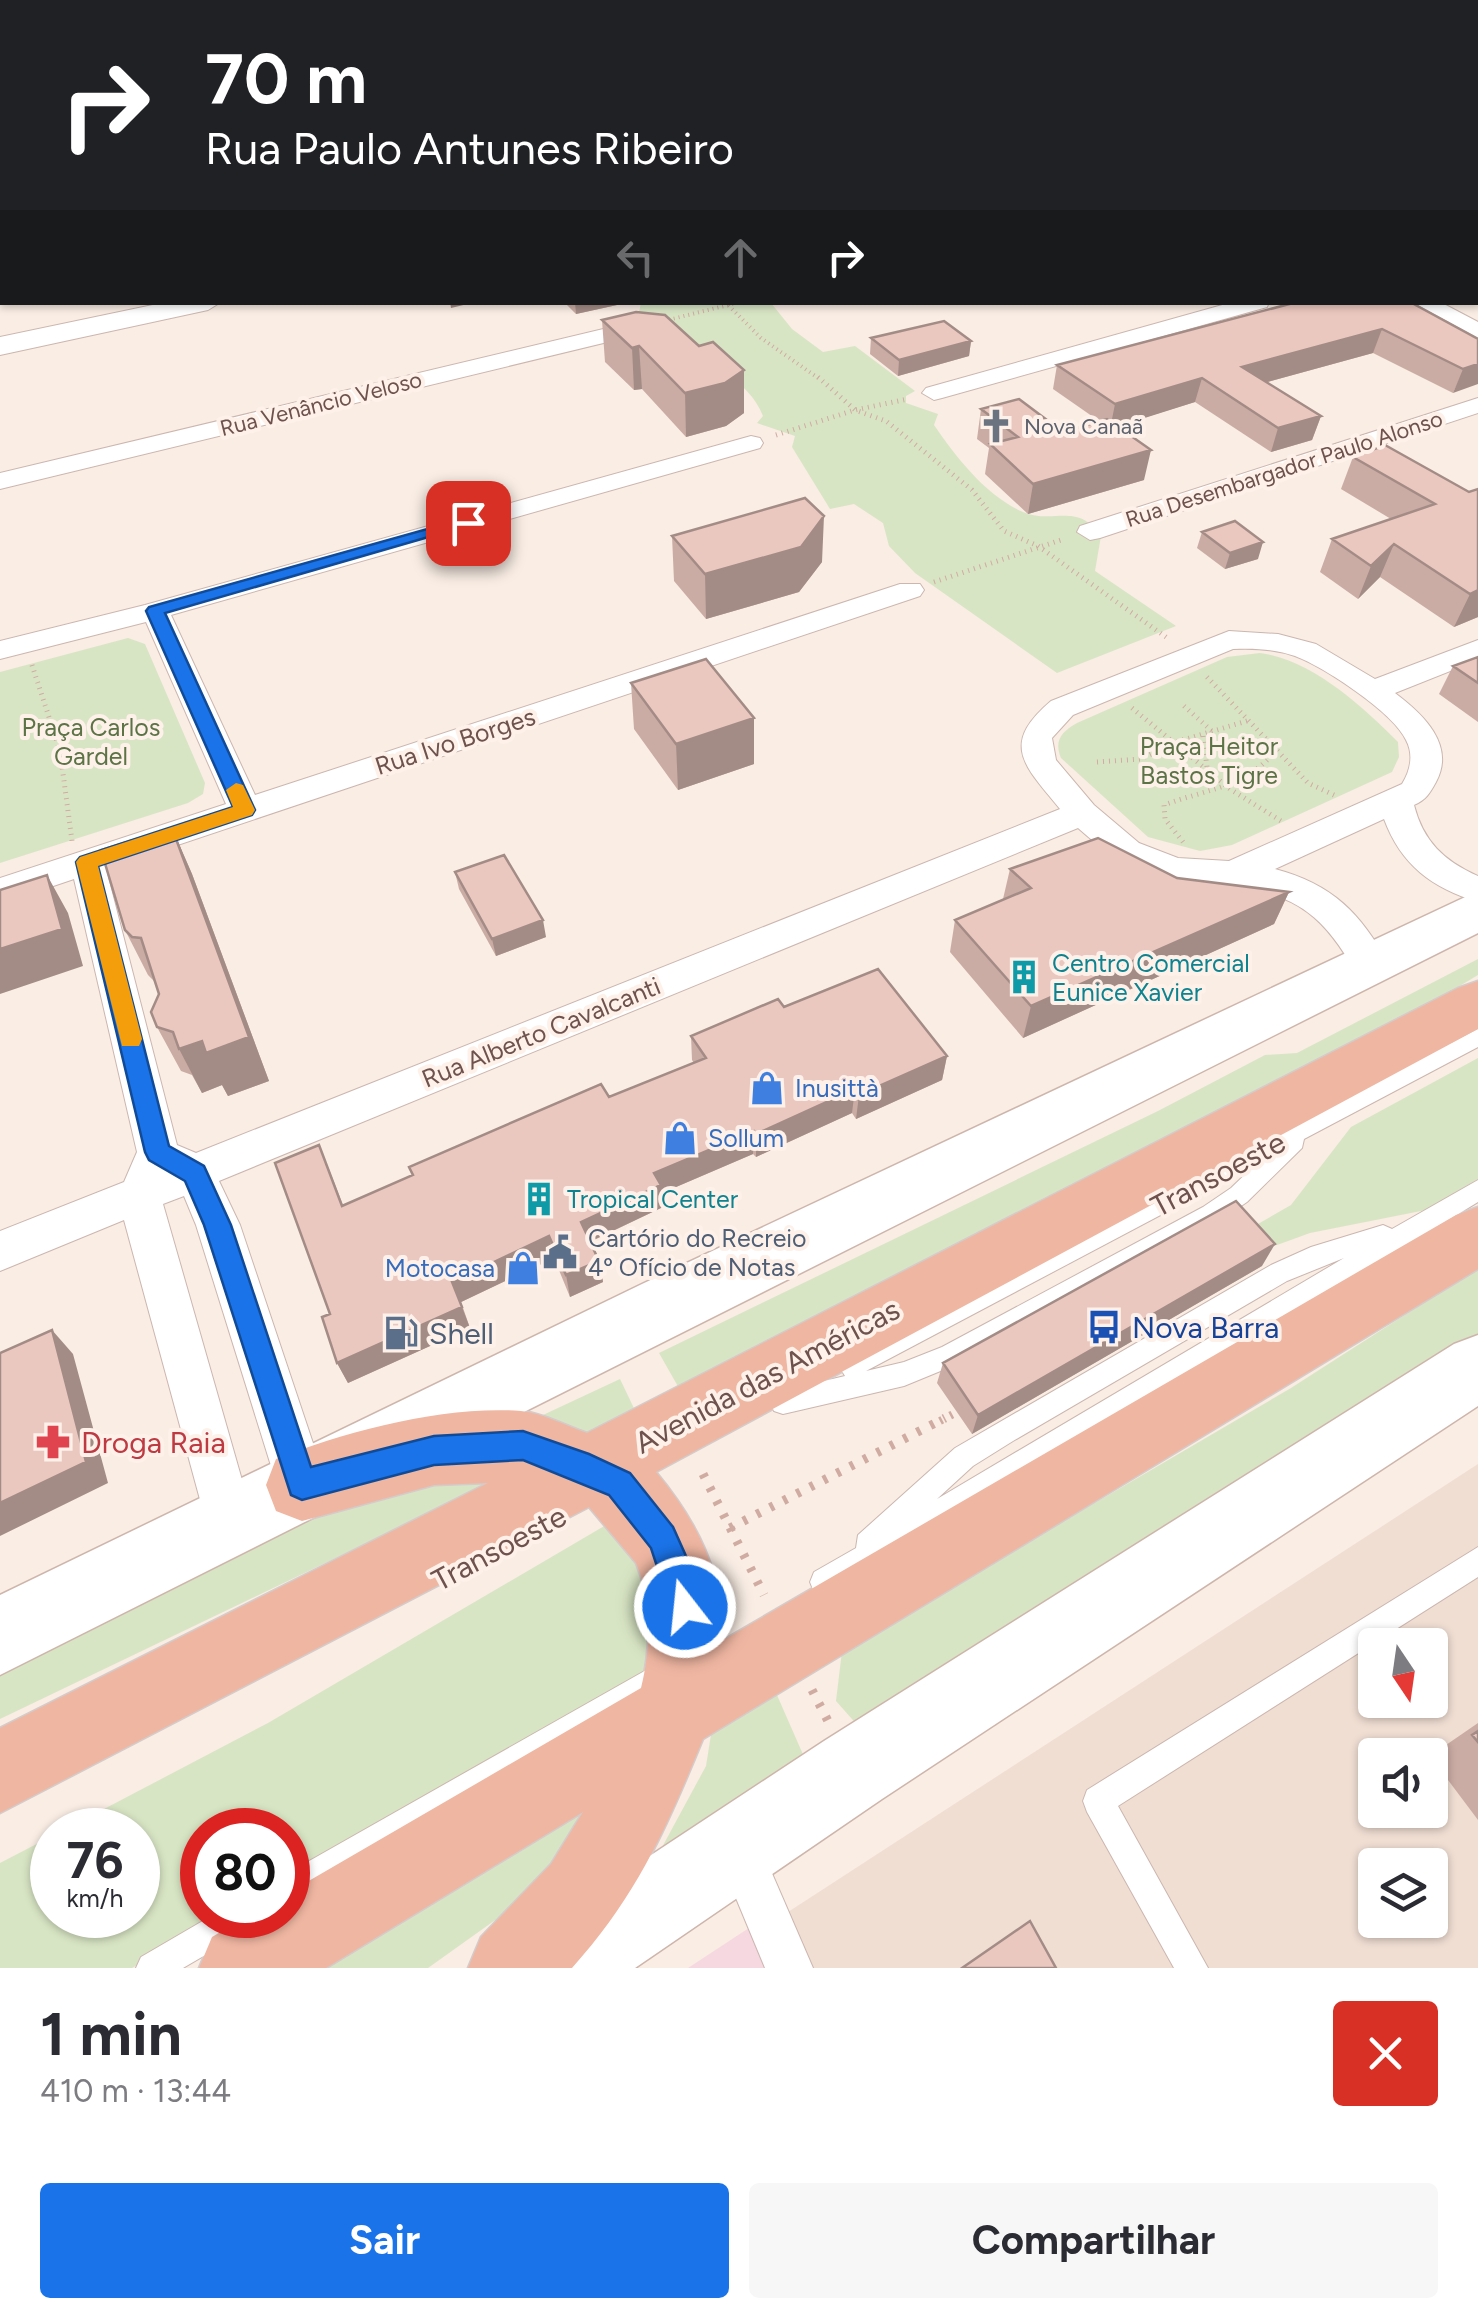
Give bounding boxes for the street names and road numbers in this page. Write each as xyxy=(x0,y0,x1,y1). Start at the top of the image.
street label: Rua Venâncio Veloso xyxy=(217,366,425,442)
street label: Rua Desembargador Paulo Alonso xyxy=(1122,405,1446,533)
street label: Rua Ivo Borges xyxy=(371,701,539,781)
street label: Rua Alberto Cavalcanti xyxy=(417,970,665,1094)
street label: Transoeste xyxy=(1145,1123,1291,1225)
street label: Avenida das Américas xyxy=(628,1290,906,1462)
street label: Transoeste xyxy=(426,1497,572,1599)

